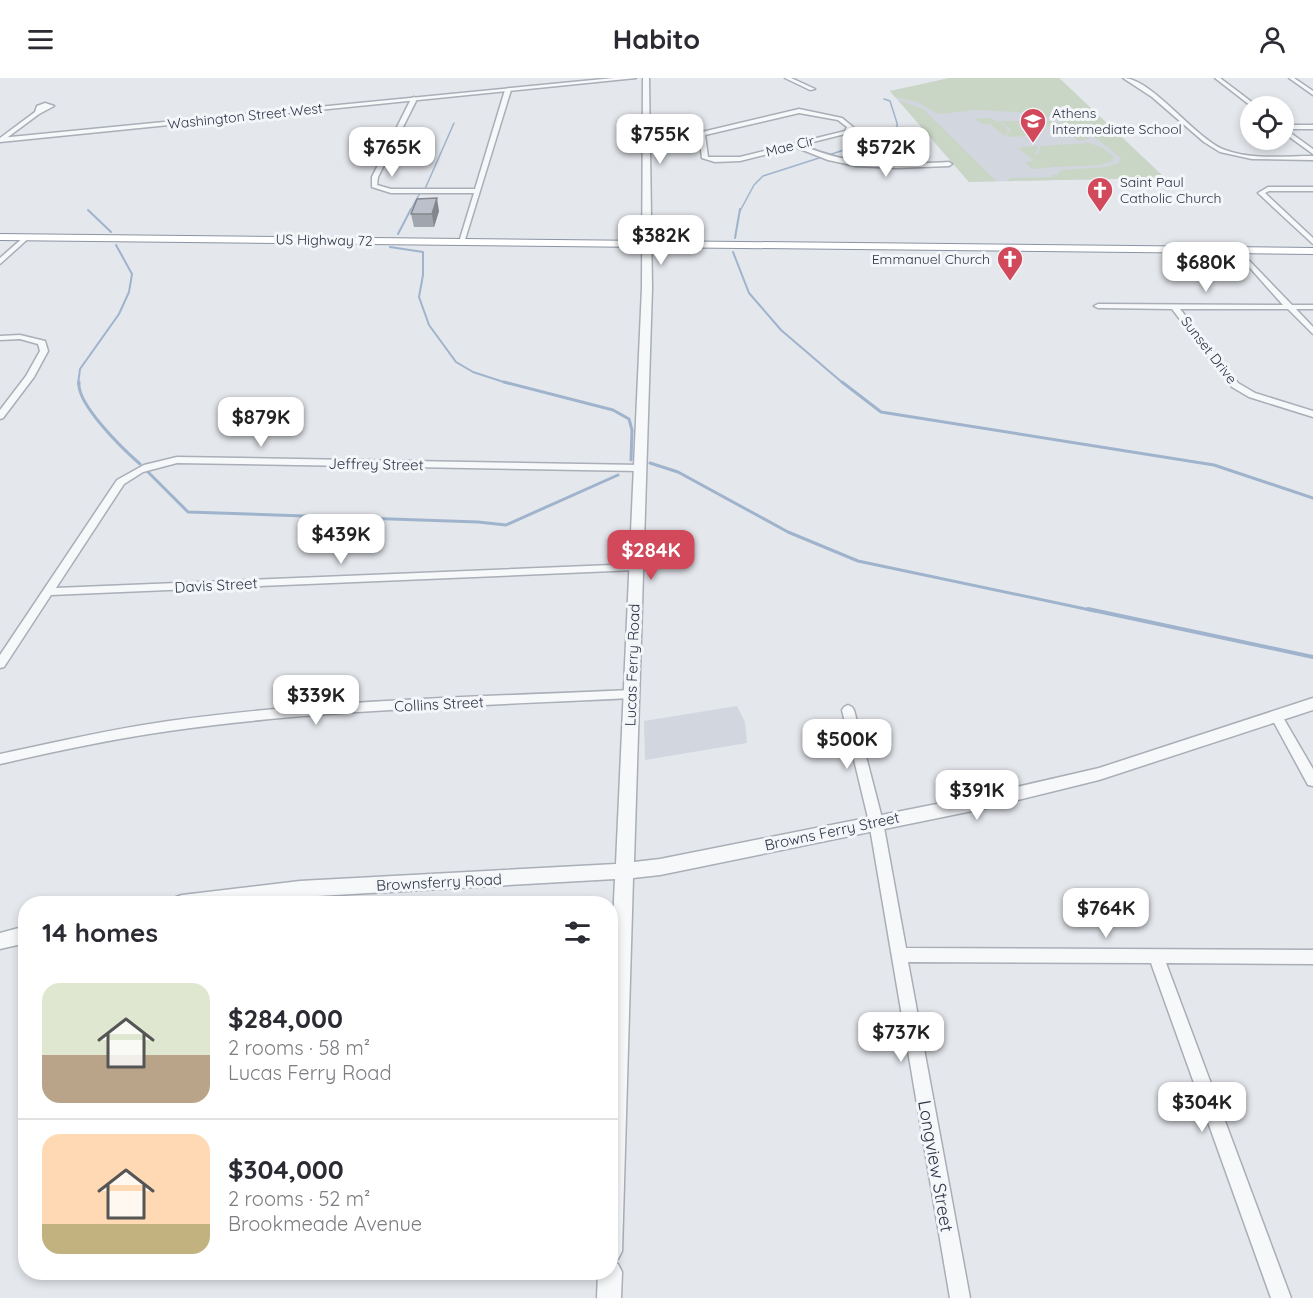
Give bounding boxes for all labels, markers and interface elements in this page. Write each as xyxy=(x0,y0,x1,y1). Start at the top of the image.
text: Habito xyxy=(613,22,700,56)
icon: menu xyxy=(24,23,57,56)
icon: person xyxy=(1256,23,1289,56)
map controls xyxy=(1240,96,1294,150)
button: locate xyxy=(1240,96,1294,150)
street label: Washington Street West xyxy=(167,99,324,133)
place label: Athens Intermediate School xyxy=(1052,104,1182,138)
school or university icon: Athens Intermediate School xyxy=(1018,106,1048,144)
pin: $755K xyxy=(618,114,702,165)
text: $755K xyxy=(630,121,690,146)
pin: $765K xyxy=(350,127,434,178)
pin: $572K xyxy=(844,127,928,178)
street label: Mae Cir xyxy=(764,131,817,161)
text: $765K xyxy=(363,134,421,159)
text: $572K xyxy=(857,134,915,159)
place label: Saint Paul Catholic Church xyxy=(1120,173,1221,207)
church icon: Saint Paul Catholic Church xyxy=(1085,175,1115,213)
pin: $382K xyxy=(619,215,703,266)
text: $382K xyxy=(632,222,690,247)
street label: US Highway 72 xyxy=(275,230,373,250)
pin: $680K xyxy=(1164,242,1248,293)
church icon: Emmanuel Church xyxy=(995,244,1025,282)
text: $680K xyxy=(1176,249,1236,274)
place label: Emmanuel Church xyxy=(872,250,990,268)
street label: Sunset Drive xyxy=(1177,313,1241,387)
pin: $879K xyxy=(219,397,303,448)
text: $879K xyxy=(232,404,290,429)
street label: Jeffrey Street xyxy=(328,454,424,474)
pin: $439K xyxy=(299,514,383,565)
text: $439K xyxy=(312,521,370,546)
pin: $284K xyxy=(609,530,693,581)
text: $284K xyxy=(621,537,681,562)
street label: Davis Street xyxy=(174,573,258,597)
street label: Lucas Ferry Road xyxy=(620,603,644,727)
pin: $339K xyxy=(274,675,358,726)
text: $339K xyxy=(287,682,345,707)
street label: Collins Street xyxy=(394,692,484,716)
pin: $500K xyxy=(805,719,889,770)
text: $500K xyxy=(816,726,878,751)
pin: $391K xyxy=(935,770,1019,821)
text: $391K xyxy=(950,777,1004,802)
street label: Browns Ferry Street xyxy=(763,807,901,855)
street label: Brownsferry Road xyxy=(376,869,502,895)
pin: $764K xyxy=(1064,888,1148,939)
text: $764K xyxy=(1077,895,1135,920)
text: 14 homes xyxy=(42,916,158,949)
icon: filters xyxy=(561,916,594,949)
text: $284,000 xyxy=(228,1002,343,1035)
icon: home xyxy=(90,1007,162,1079)
pin: $737K xyxy=(859,1012,943,1063)
text: $737K xyxy=(872,1019,930,1044)
text: 2 rooms · 58 m² xyxy=(228,1035,370,1060)
text: Lucas Ferry Road xyxy=(228,1060,392,1085)
pin: $304K xyxy=(1160,1082,1244,1133)
text: $304K xyxy=(1172,1089,1232,1114)
street label: Longview Street xyxy=(913,1098,959,1234)
text: $304,000 xyxy=(228,1153,344,1186)
icon: home xyxy=(90,1158,162,1230)
text: 2 rooms · 52 m² xyxy=(228,1186,370,1211)
text: Brookmeade Avenue xyxy=(228,1211,422,1236)

